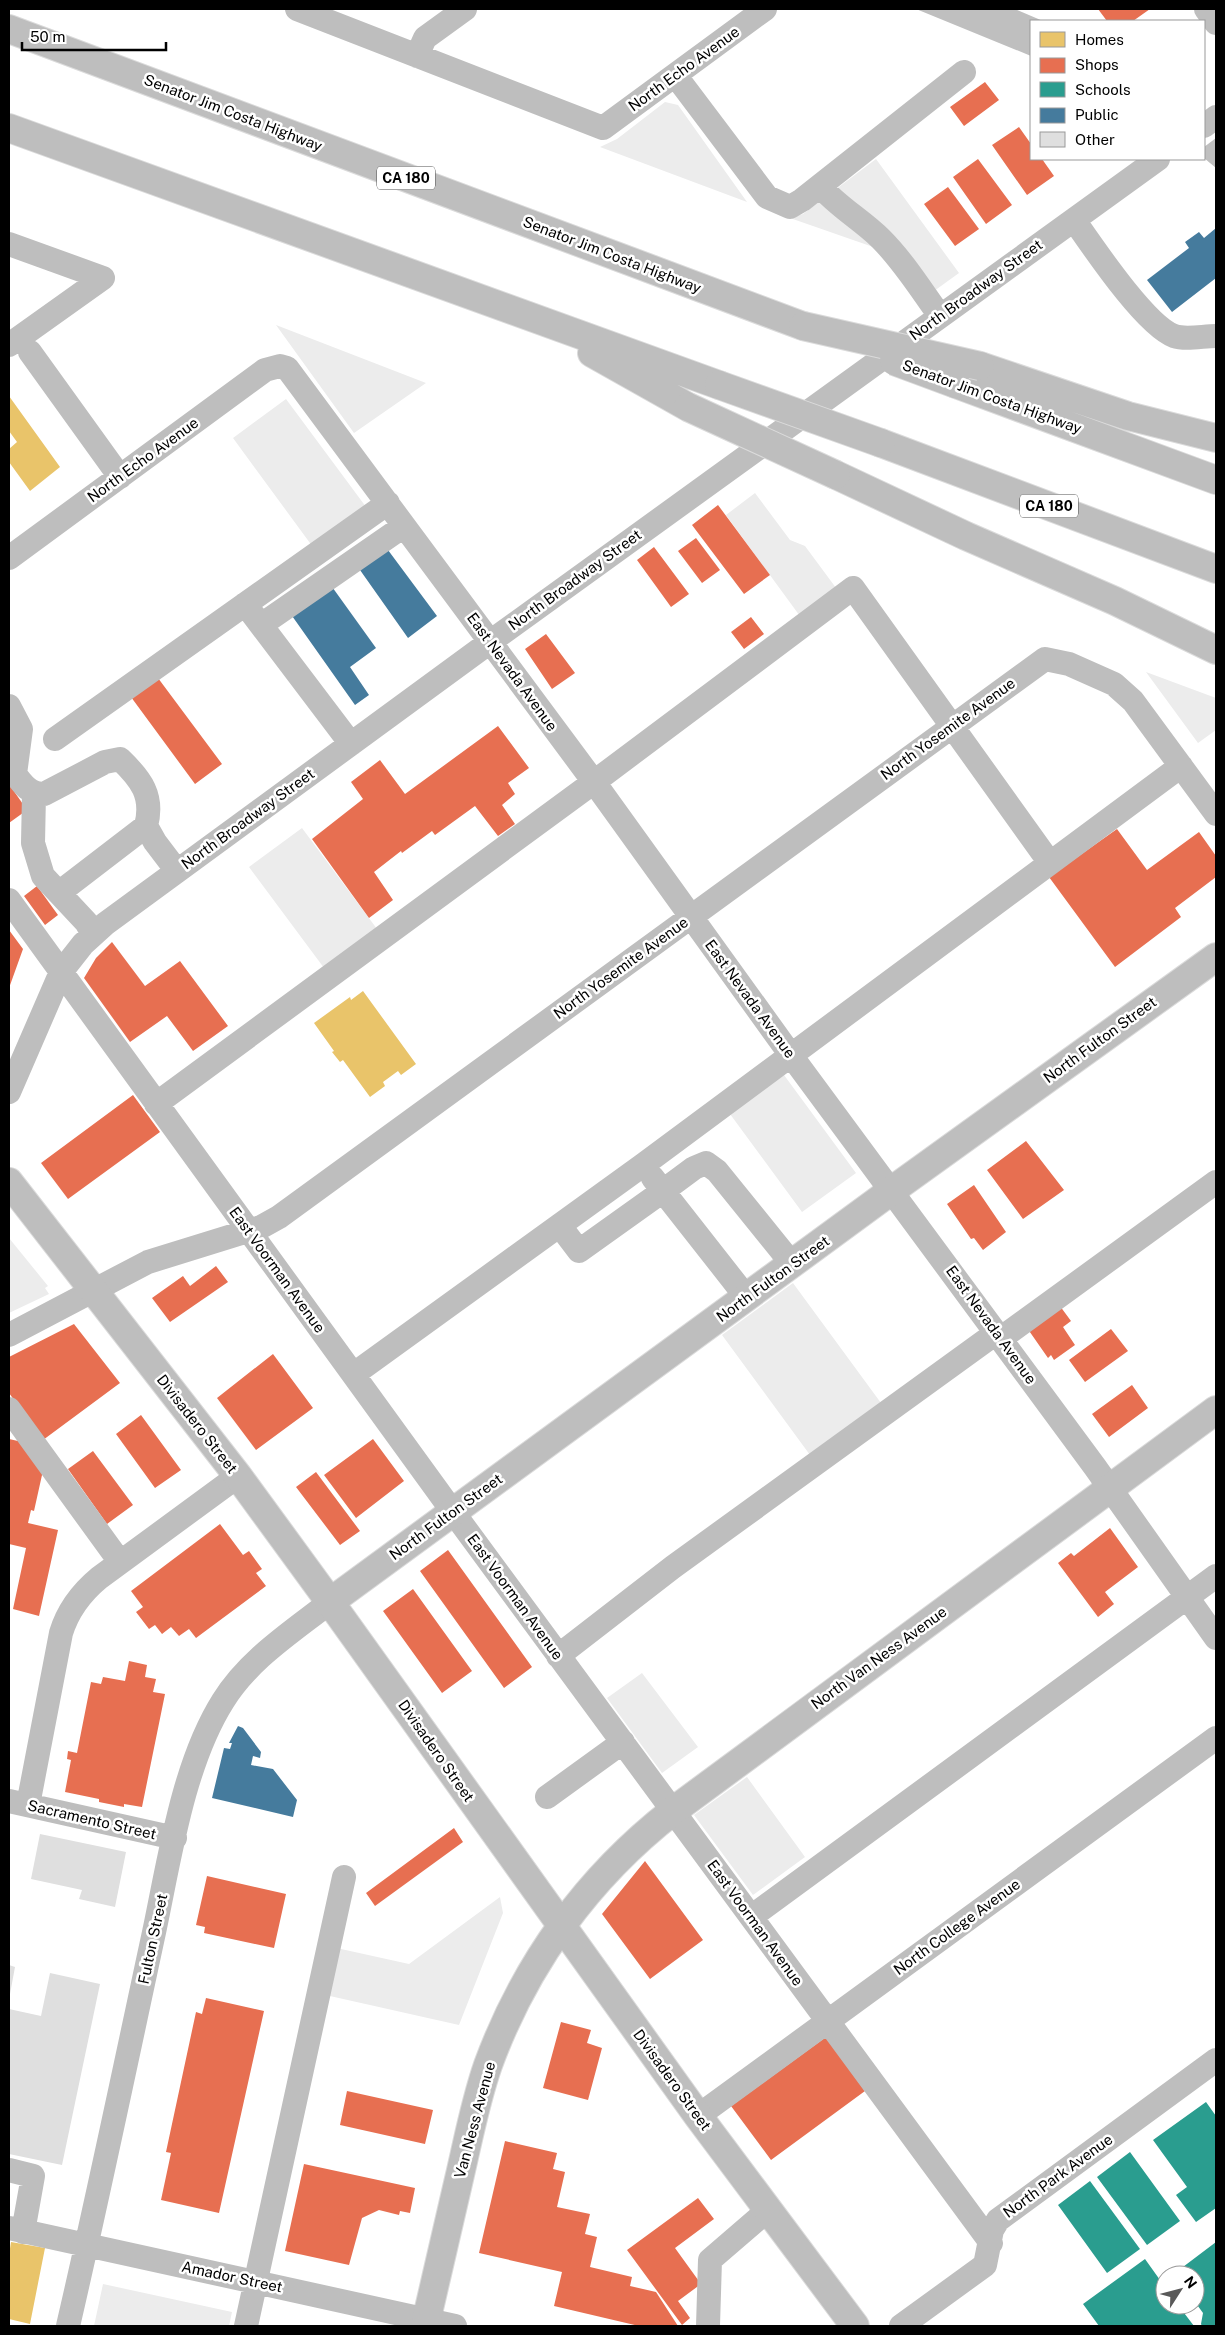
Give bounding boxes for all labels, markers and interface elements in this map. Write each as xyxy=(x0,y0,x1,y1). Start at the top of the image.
scale bar xyxy=(22,20,166,52)
legend xyxy=(1030,20,1205,160)
street label: North Echo Avenue xyxy=(625,23,742,115)
text: 50 m xyxy=(30,28,65,45)
text: Homes xyxy=(1075,31,1124,48)
text: Shops xyxy=(1075,56,1119,73)
street label: Senator Jim Costa Highway xyxy=(142,71,325,154)
text: Schools xyxy=(1075,81,1131,98)
text: Public xyxy=(1075,106,1119,123)
text: Other xyxy=(1075,131,1115,148)
road number: CA 180 xyxy=(377,167,435,190)
street label: Senator Jim Costa Highway xyxy=(521,213,704,296)
street label: North Broadway Street xyxy=(906,236,1046,343)
street label: Senator Jim Costa Highway xyxy=(900,356,1084,437)
street label: North Echo Avenue xyxy=(84,414,201,506)
road number: CA 180 xyxy=(1020,494,1078,518)
street label: North Broadway Street xyxy=(505,526,645,633)
street label: East Nevada Avenue xyxy=(464,609,561,734)
street label: North Yosemite Avenue xyxy=(877,674,1018,783)
street label: North Broadway Street xyxy=(178,765,318,872)
street label: North Yosemite Avenue xyxy=(550,913,691,1022)
street label: East Nevada Avenue xyxy=(702,936,799,1061)
street label: North Fulton Street xyxy=(1040,993,1160,1086)
street label: East Voorman Avenue xyxy=(226,1204,329,1336)
street label: North Fulton Street xyxy=(713,1232,833,1325)
street label: East Nevada Avenue xyxy=(943,1262,1040,1387)
street label: Divisadero Street xyxy=(154,1371,241,1476)
street label: North Fulton Street xyxy=(386,1470,506,1563)
street label: East Voorman Avenue xyxy=(464,1531,567,1663)
street label: North Van Ness Avenue xyxy=(808,1603,950,1712)
street label: Divisadero Street xyxy=(395,1697,478,1805)
street label: Sacramento Street xyxy=(26,1796,158,1843)
street label: East Voorman Avenue xyxy=(704,1857,807,1989)
street label: North College Avenue xyxy=(890,1875,1023,1978)
street label: Fulton Street xyxy=(135,1892,170,1986)
street label: Divisadero Street xyxy=(630,2026,715,2134)
street label: Van Ness Avenue xyxy=(451,2060,498,2180)
street label: North Park Avenue xyxy=(1000,2130,1116,2221)
street label: Amador Street xyxy=(180,2258,284,2296)
north arrow xyxy=(1155,2265,1205,2315)
text: N xyxy=(1181,2273,1200,2291)

